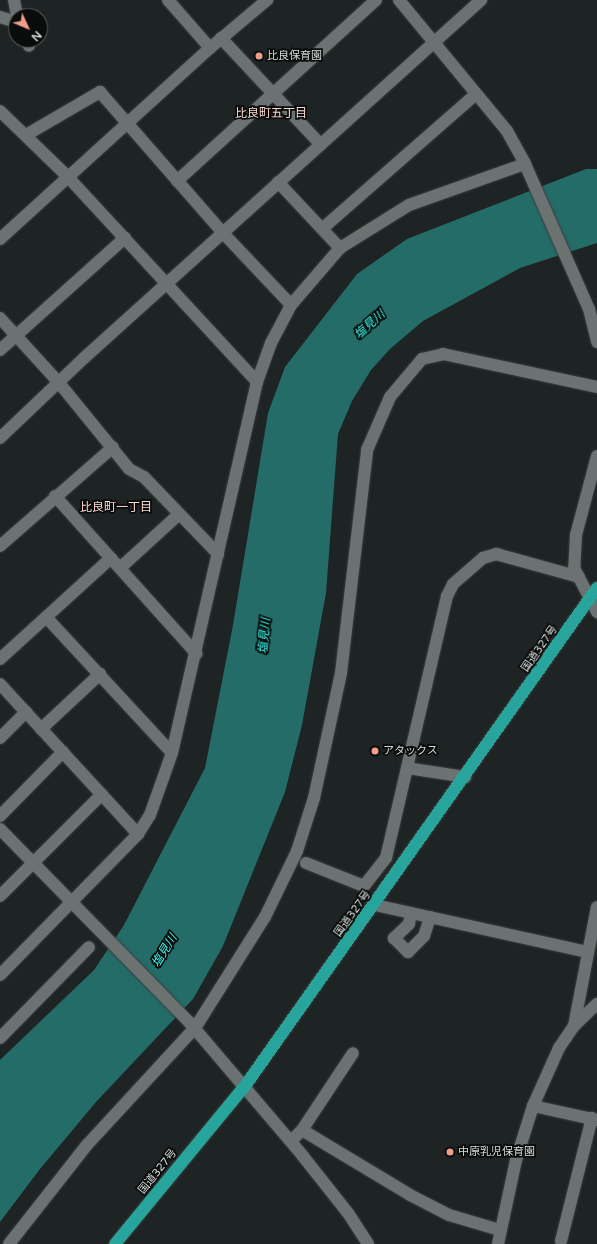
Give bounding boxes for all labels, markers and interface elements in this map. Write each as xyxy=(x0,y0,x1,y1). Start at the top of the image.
north arrow xyxy=(8,8,48,48)
text: N xyxy=(29,28,44,44)
place label: 比良保育園 xyxy=(267,49,322,63)
marker: 比良保育園 xyxy=(254,51,264,61)
district label: 比良町五丁目 xyxy=(235,107,307,121)
water label: 塩見川 xyxy=(352,308,388,342)
district label: 比良町一丁目 xyxy=(80,501,152,515)
water label: 塩見川 xyxy=(256,617,274,655)
street label: 国道327号 xyxy=(519,623,561,675)
place label: アタックス xyxy=(383,744,438,758)
marker: アタックス xyxy=(370,746,380,756)
street label: 国道327号 xyxy=(332,888,374,940)
water label: 塩見川 xyxy=(149,932,181,970)
place label: 中原乳児保育園 xyxy=(458,1145,535,1159)
street label: 国道327号 xyxy=(136,1147,180,1197)
marker: 中原乳児保育園 xyxy=(445,1147,455,1157)

